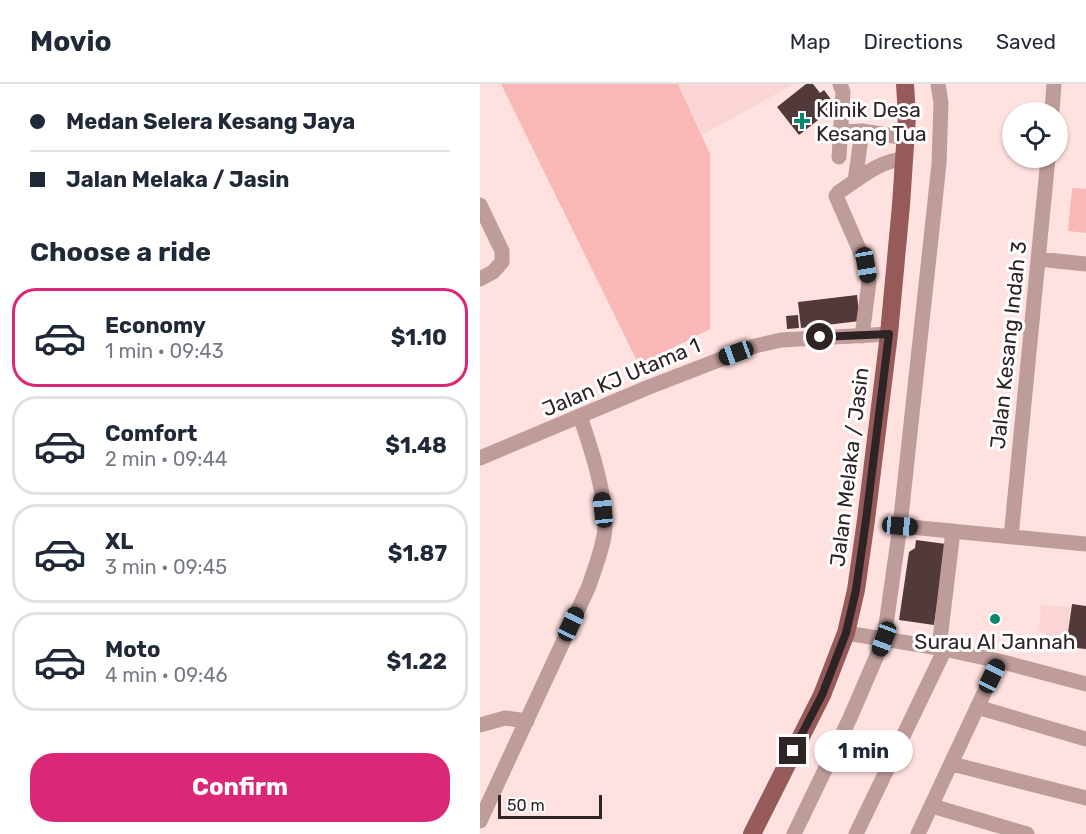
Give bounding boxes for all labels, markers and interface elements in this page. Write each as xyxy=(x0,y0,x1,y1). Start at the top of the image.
text: Movio xyxy=(30,25,112,58)
text: Map xyxy=(790,29,831,54)
text: Directions xyxy=(864,29,963,54)
text: Saved xyxy=(996,29,1056,54)
place label: Klinik Desa Kesang Tua xyxy=(816,97,927,146)
map controls xyxy=(1002,102,1068,168)
button: locate xyxy=(1002,102,1068,168)
text: Medan Selera Kesang Jaya xyxy=(66,108,355,135)
marker: Klinik Desa Kesang Tua xyxy=(793,112,811,130)
text: Jalan Melaka / Jasin xyxy=(66,166,289,193)
text: Choose a ride xyxy=(30,236,211,268)
street label: Jalan Kesang Indah 3 xyxy=(985,240,1031,450)
car xyxy=(854,246,878,284)
icon: car xyxy=(33,311,87,365)
text: Economy xyxy=(105,312,206,339)
route start xyxy=(806,323,833,350)
text: $1.10 xyxy=(391,324,447,351)
street label: Jalan KJ Utama 1 xyxy=(538,332,704,422)
car xyxy=(716,338,756,368)
text: 1 min · 09:43 xyxy=(105,339,224,363)
street label: Jalan Melaka / Jasin xyxy=(824,366,874,568)
icon: car xyxy=(33,419,87,473)
text: Comfort xyxy=(105,420,197,447)
text: $1.48 xyxy=(385,432,447,459)
text: 2 min · 09:44 xyxy=(105,447,227,471)
car xyxy=(592,491,614,529)
car xyxy=(881,515,919,537)
icon: car xyxy=(33,527,87,581)
text: XL xyxy=(105,528,133,555)
text: $1.87 xyxy=(388,540,447,567)
text: 3 min · 09:45 xyxy=(105,555,227,579)
car xyxy=(555,604,587,644)
marker: Surau Al Jannah xyxy=(988,612,1002,626)
car xyxy=(869,619,899,659)
place label: Surau Al Jannah xyxy=(914,629,1076,654)
icon: car xyxy=(33,635,87,689)
text: Moto xyxy=(105,636,160,663)
text: $1.22 xyxy=(387,648,447,675)
car xyxy=(976,656,1008,696)
text: 4 min · 09:46 xyxy=(105,663,228,687)
callout: 1 min xyxy=(814,730,913,772)
route end xyxy=(779,737,806,764)
text: 1 min xyxy=(838,739,889,763)
button: Confirm xyxy=(30,753,450,822)
scale bar xyxy=(498,792,602,820)
text: 50 m xyxy=(507,796,545,815)

